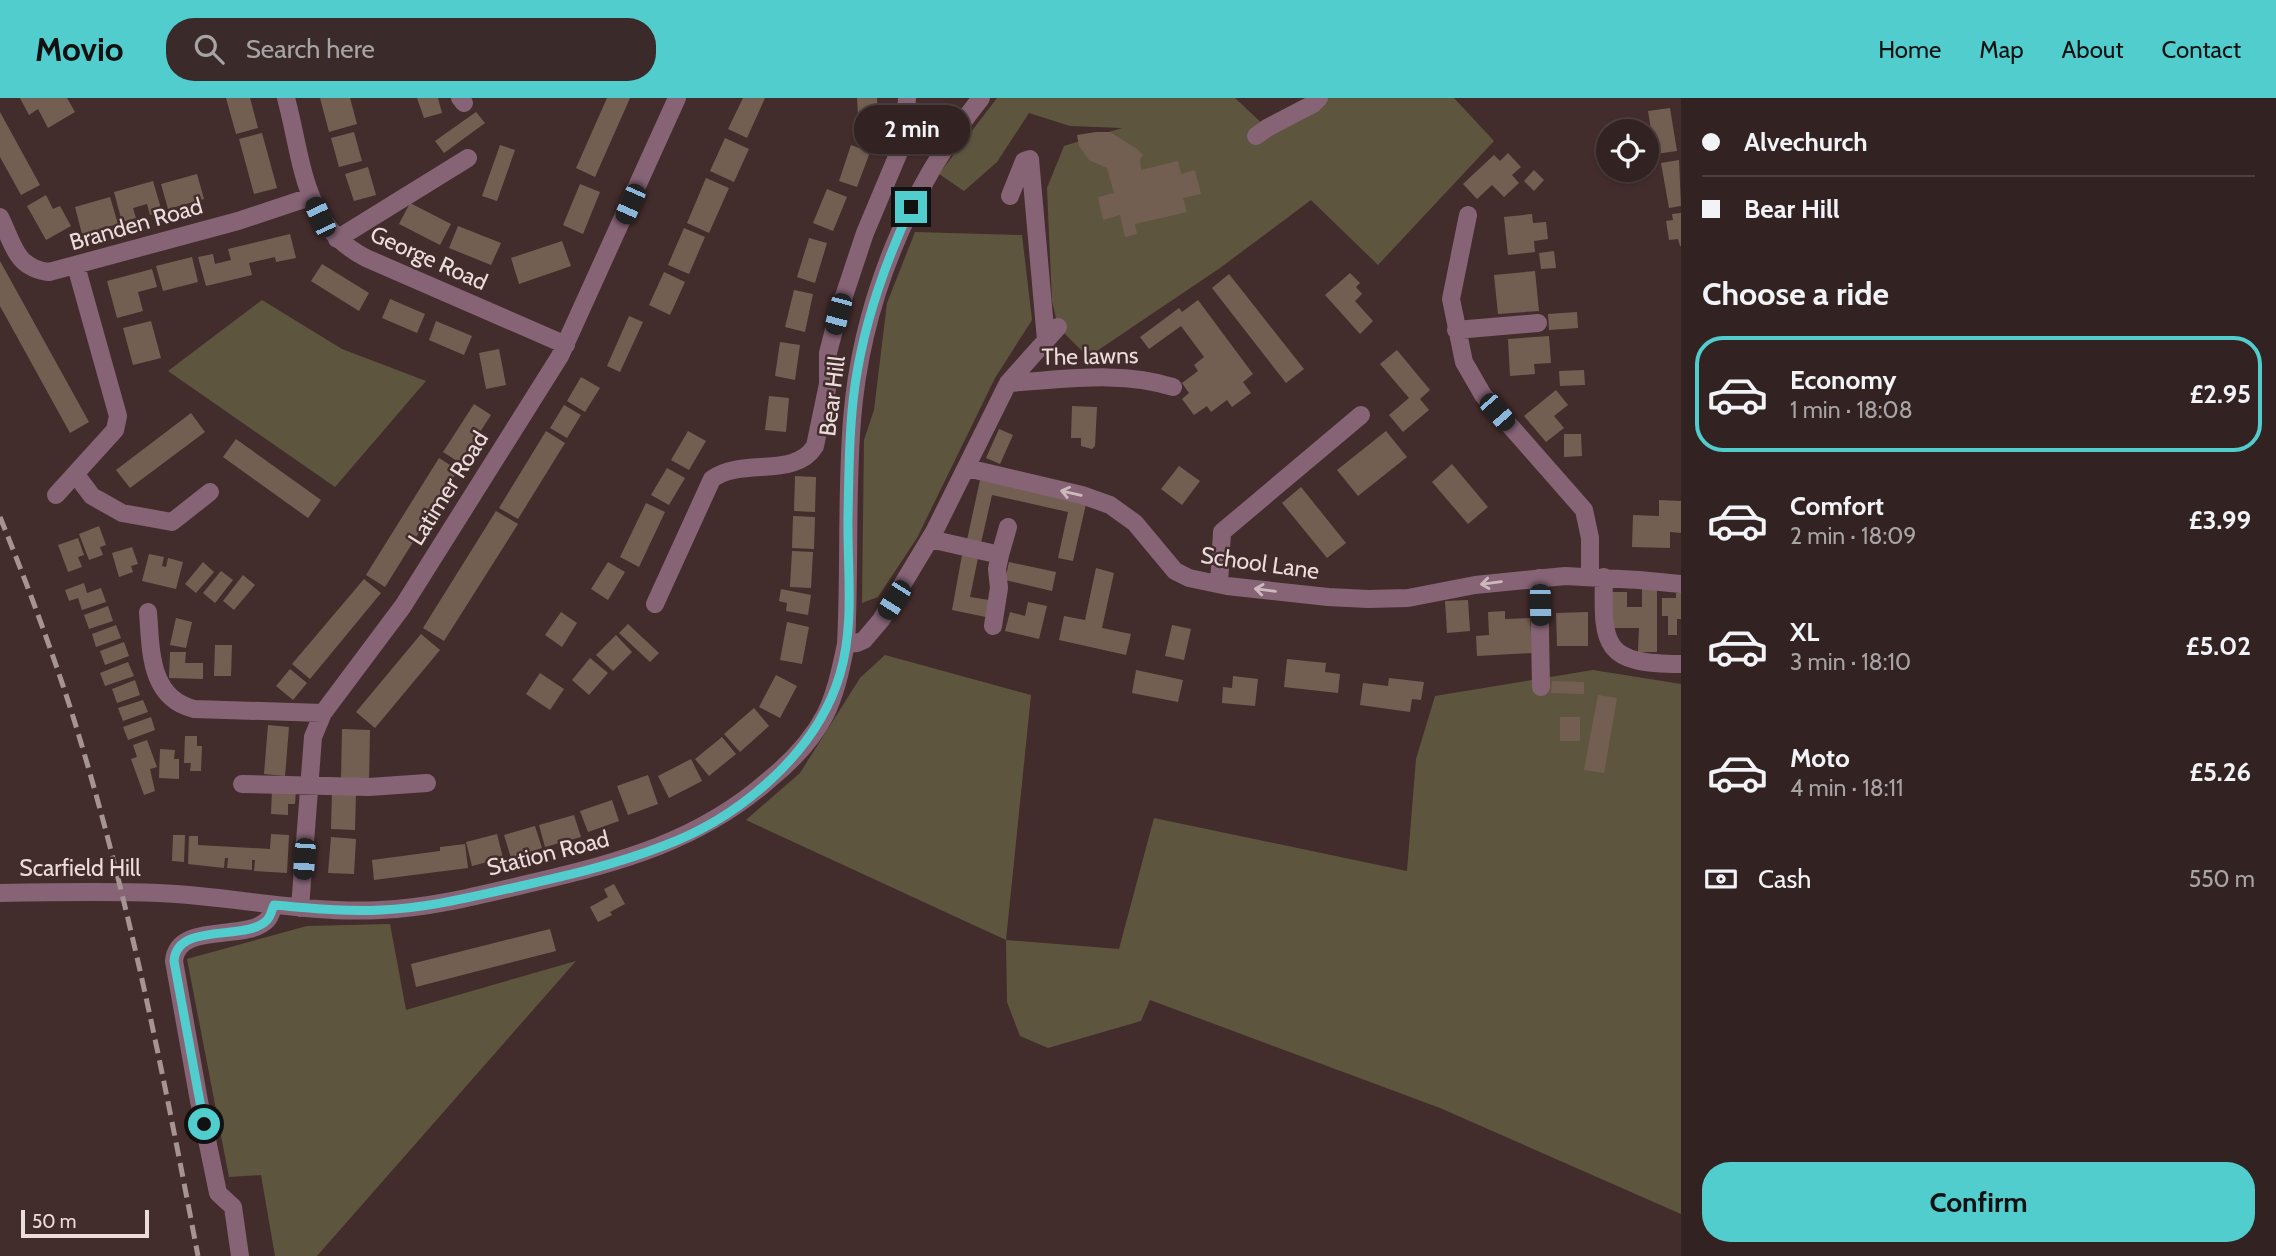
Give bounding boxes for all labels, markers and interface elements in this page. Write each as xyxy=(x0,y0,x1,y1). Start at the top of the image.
search box xyxy=(166,18,656,81)
text: Movio xyxy=(35,29,124,69)
icon: search xyxy=(190,30,228,68)
text: Search here xyxy=(246,33,375,65)
text: Home xyxy=(1878,35,1941,64)
text: Map xyxy=(1979,35,2024,64)
text: About xyxy=(2062,35,2124,64)
text: Contact xyxy=(2162,35,2241,64)
callout: 2 min xyxy=(853,105,969,154)
text: 2 min xyxy=(884,115,940,143)
map controls xyxy=(1596,119,1659,182)
button: locate xyxy=(1596,119,1659,182)
text: Alvechurch xyxy=(1744,126,1868,158)
car xyxy=(612,181,649,227)
route end xyxy=(895,191,927,223)
street label: Branden Road xyxy=(66,192,206,256)
text: Bear Hill xyxy=(1744,193,1840,225)
car xyxy=(302,194,339,240)
street label: George Road xyxy=(366,220,492,296)
text: Choose a ride xyxy=(1702,274,1889,313)
car xyxy=(823,291,854,337)
street label: The lawns xyxy=(1041,341,1139,371)
street label: Bear Hill xyxy=(813,354,851,438)
icon: car xyxy=(1706,363,1769,426)
text: Economy xyxy=(1790,364,1896,396)
text: £2.95 xyxy=(2190,378,2251,410)
car xyxy=(1476,389,1519,435)
text: 1 min · 18:08 xyxy=(1790,396,1913,424)
street label: Latimer Road xyxy=(402,426,494,550)
one-way arrow xyxy=(1060,486,1083,499)
icon: car xyxy=(1706,489,1769,552)
text: Comfort xyxy=(1790,490,1884,522)
text: £3.99 xyxy=(2189,504,2251,536)
text: 2 min · 18:09 xyxy=(1790,522,1916,550)
street label: School Lane xyxy=(1199,541,1321,585)
car xyxy=(874,577,915,623)
one-way arrow xyxy=(1480,577,1503,590)
one-way arrow xyxy=(1254,584,1277,597)
car xyxy=(1530,584,1551,626)
icon: car xyxy=(1706,615,1769,678)
text: XL xyxy=(1790,616,1819,648)
text: £5.02 xyxy=(2186,630,2251,662)
text: 3 min · 18:10 xyxy=(1790,648,1911,676)
icon: car xyxy=(1706,741,1769,804)
text: Moto xyxy=(1790,742,1850,774)
text: £5.26 xyxy=(2189,756,2251,788)
text: 4 min · 18:11 xyxy=(1790,774,1903,802)
street label: Station Road xyxy=(484,824,612,882)
car xyxy=(293,837,316,881)
street label: Scarfield Hill xyxy=(19,854,141,882)
icon: cash xyxy=(1702,860,1740,898)
text: Cash xyxy=(1758,863,1811,895)
text: 550 m xyxy=(2189,865,2255,893)
route start xyxy=(188,1108,220,1140)
button: Confirm xyxy=(1702,1162,2255,1242)
scale bar xyxy=(21,1207,149,1239)
text: 50 m xyxy=(32,1210,76,1233)

